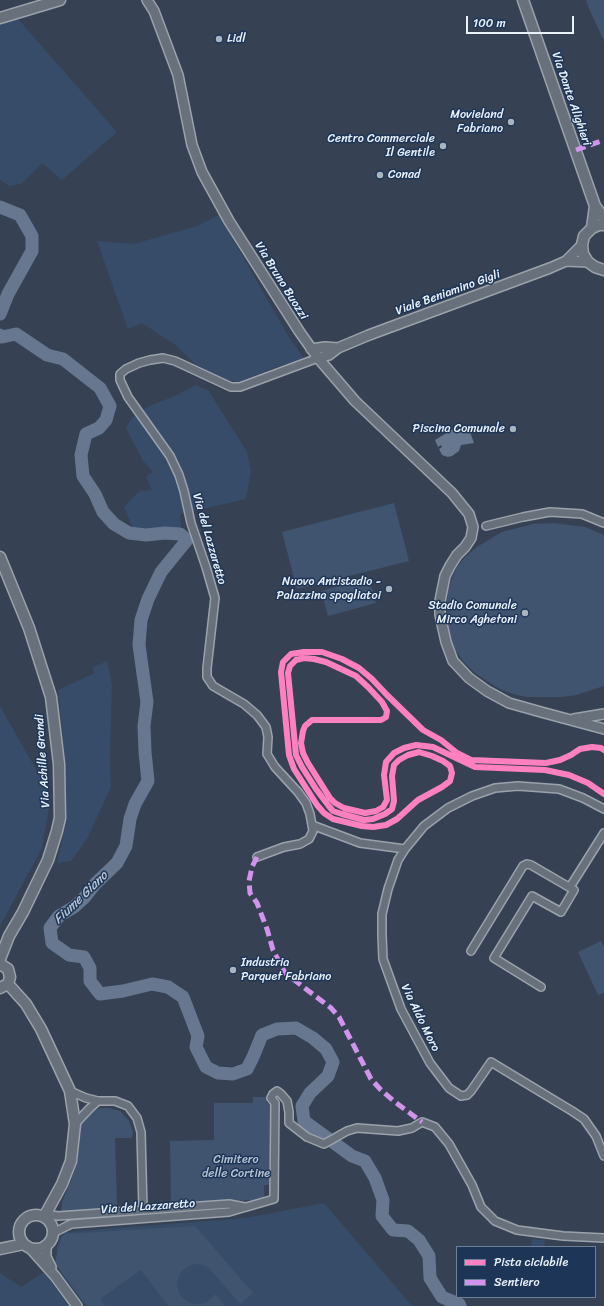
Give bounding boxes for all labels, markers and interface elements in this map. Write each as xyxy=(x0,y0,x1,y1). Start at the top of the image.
scale bar xyxy=(468,8,576,34)
text: 100 m xyxy=(473,12,506,34)
place label: Lidl xyxy=(227,32,246,46)
marker: Lidl xyxy=(214,34,224,44)
street label: Via Dante Alighieri xyxy=(548,50,594,148)
place label: Movieland Fabriano xyxy=(450,108,503,136)
marker: Movieland Fabriano xyxy=(506,117,516,127)
place label: Centro Commerciale Il Gentile xyxy=(327,132,435,160)
marker: Centro Commerciale Il Gentile xyxy=(438,141,448,151)
place label: Conad xyxy=(388,168,420,182)
marker: Conad xyxy=(375,170,385,180)
street label: Via Bruno Buozzi xyxy=(251,239,311,323)
street label: Viale Beniamino Gigli xyxy=(394,267,502,319)
place label: Piscina Comunale xyxy=(413,422,505,436)
marker: Piscina Comunale xyxy=(508,424,518,434)
street label: Via del Lazzaretto xyxy=(189,492,229,586)
place label: Nuovo Antistadio - Palazzina spogliatoi xyxy=(277,575,381,603)
marker: Nuovo Antistadio - Palazzina spogliatoi xyxy=(384,584,394,594)
place label: Stadio Comunale Mirco Aghetoni xyxy=(428,599,517,627)
marker: Stadio Comunale Mirco Aghetoni xyxy=(520,608,530,618)
street label: Via Achille Grandi xyxy=(33,714,53,808)
water label: Fiume Giano xyxy=(51,868,111,928)
place label: Industria Parquet Fabriano xyxy=(241,956,331,984)
marker: Industria Parquet Fabriano xyxy=(228,965,238,975)
street label: Via Aldo Moro xyxy=(397,982,443,1054)
park label: Cimitero delle Cortine xyxy=(202,1153,270,1181)
street label: Via del Lazzaretto xyxy=(100,1197,196,1217)
legend xyxy=(456,1246,596,1298)
text: Pista ciclabile xyxy=(494,1251,568,1273)
text: Sentiero xyxy=(494,1271,540,1293)

